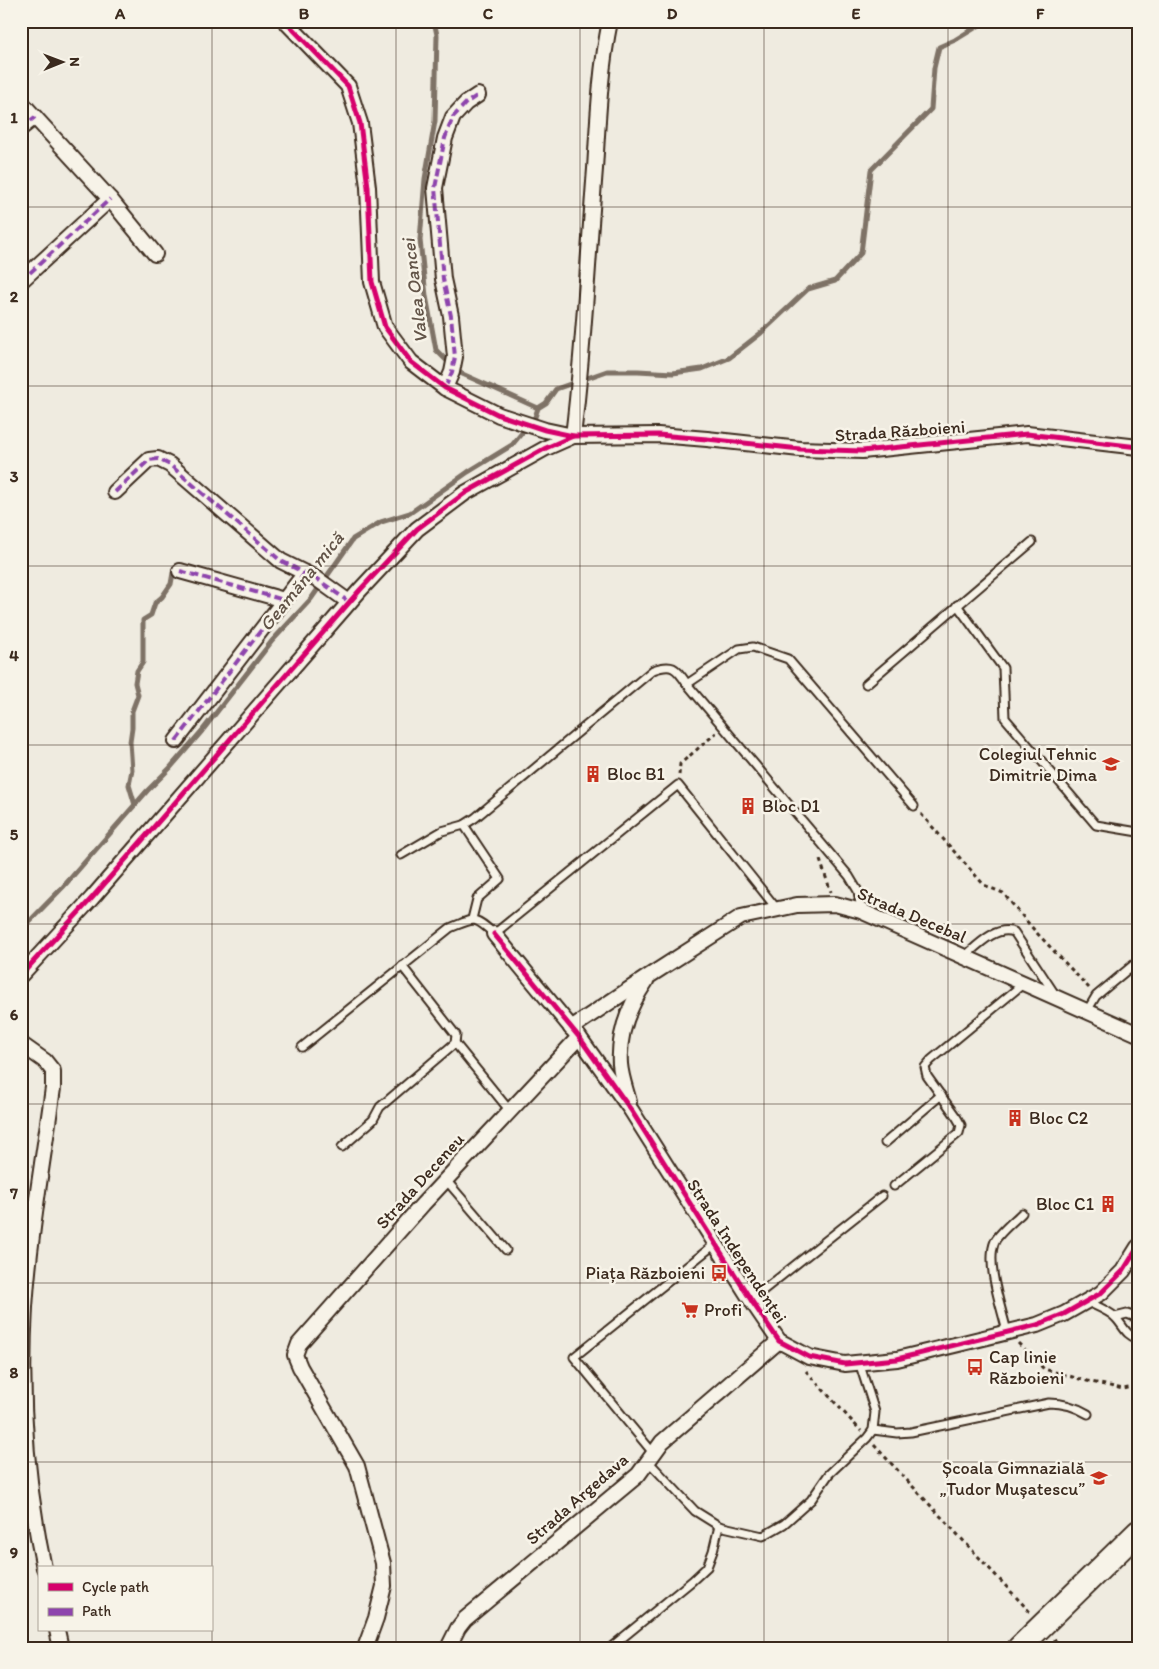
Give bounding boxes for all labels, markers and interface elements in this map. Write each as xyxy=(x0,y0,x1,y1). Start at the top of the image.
text: A xyxy=(114,4,126,23)
text: B xyxy=(299,4,310,23)
text: C xyxy=(483,4,494,23)
text: D xyxy=(667,4,678,23)
text: E xyxy=(852,4,861,23)
text: F xyxy=(1036,4,1045,23)
north arrow xyxy=(38,38,88,88)
text: N xyxy=(66,57,83,67)
text: 1 xyxy=(10,108,18,127)
water label: Valea Oancei xyxy=(396,235,432,345)
text: 2 xyxy=(10,287,19,306)
street label: Strada Războieni xyxy=(834,415,966,447)
text: 3 xyxy=(10,467,19,486)
water label: Geamăna mică xyxy=(254,526,349,636)
text: 4 xyxy=(9,646,19,665)
place label: Colegiul Tehnic Dimitrie Dima xyxy=(979,743,1098,786)
school or university icon: Colegiul Tehnic Dimitrie Dima xyxy=(1101,754,1121,774)
place label: Bloc B1 xyxy=(607,763,665,785)
building icon: Bloc B1 xyxy=(583,764,603,784)
place label: Bloc D1 xyxy=(762,795,820,817)
building icon: Bloc D1 xyxy=(738,796,758,816)
text: 5 xyxy=(10,825,19,844)
street label: Strada Decebal xyxy=(854,882,970,948)
text: 6 xyxy=(10,1005,19,1024)
place label: Bloc C2 xyxy=(1029,1107,1089,1129)
building icon: Bloc C2 xyxy=(1005,1108,1025,1128)
street label: Strada Deceneu xyxy=(371,1128,469,1234)
street label: Strada Independenței xyxy=(682,1175,792,1327)
text: 7 xyxy=(9,1184,18,1203)
place label: Bloc C1 xyxy=(1036,1193,1094,1215)
building icon: Bloc C1 xyxy=(1098,1194,1118,1214)
place label: Piața Războieni xyxy=(586,1262,705,1284)
bus stop icon: Piața Războieni xyxy=(709,1263,729,1283)
place label: Profi xyxy=(704,1299,742,1321)
supermarket icon: Profi xyxy=(680,1300,700,1320)
place label: Cap linie Războieni xyxy=(989,1346,1064,1389)
bus stop icon: Cap linie Războieni xyxy=(965,1357,985,1377)
text: 8 xyxy=(10,1363,19,1382)
street label: Strada Argedava xyxy=(521,1448,633,1549)
place label: Școala Gimnazială „Tudor Mușatescu” xyxy=(940,1457,1086,1500)
school or university icon: Școala Gimnazială „Tudor Mușatescu” xyxy=(1089,1468,1109,1488)
text: 9 xyxy=(10,1543,18,1562)
legend xyxy=(38,1566,212,1632)
text: Cycle path xyxy=(82,1578,149,1596)
text: Path xyxy=(82,1602,111,1620)

